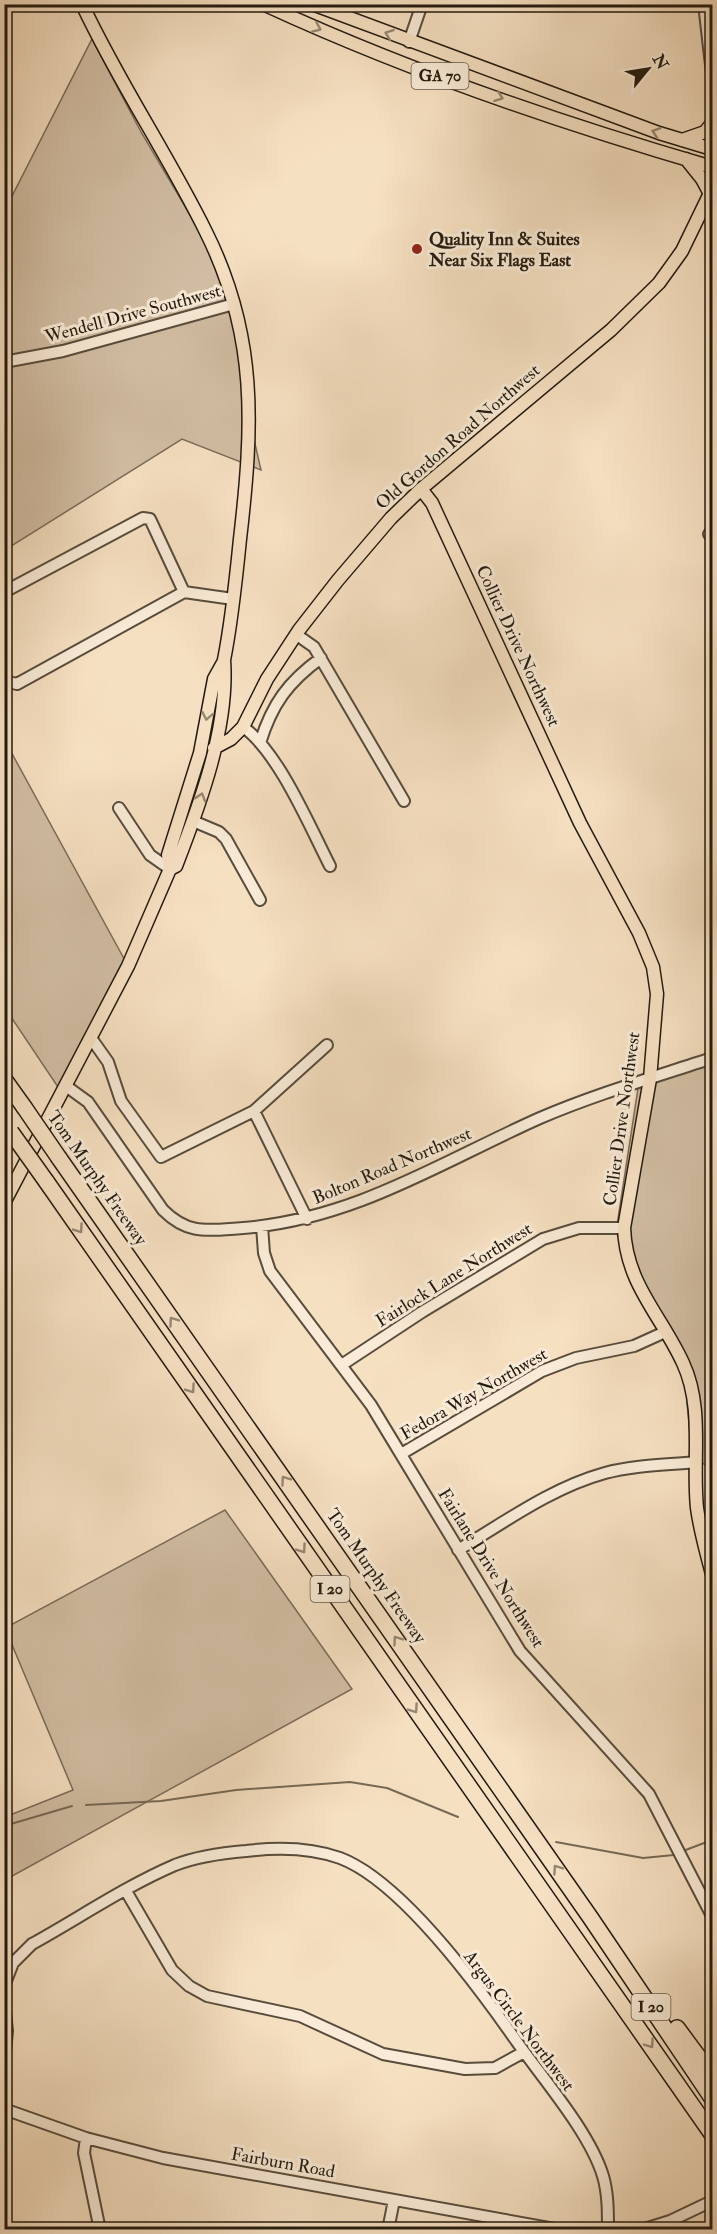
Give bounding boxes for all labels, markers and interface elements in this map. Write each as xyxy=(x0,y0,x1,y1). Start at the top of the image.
one-way arrow xyxy=(311,21,322,33)
one-way arrow xyxy=(384,29,394,42)
north arrow xyxy=(618,39,678,99)
text: N xyxy=(647,50,673,74)
road number: GA 70 xyxy=(412,63,468,89)
one-way arrow xyxy=(493,90,504,103)
one-way arrow xyxy=(652,127,662,140)
place label: Quality Inn & Suites Near Six Flags East xyxy=(428,228,580,272)
marker: Quality Inn & Suites Near Six Flags East xyxy=(410,242,424,256)
street label: Wendell Drive Southwest xyxy=(41,279,224,349)
street label: Old Gordon Road Northwest xyxy=(371,359,545,515)
street label: Collier Drive Northwest xyxy=(471,562,566,730)
one-way arrow xyxy=(201,710,214,720)
one-way arrow xyxy=(194,792,206,803)
street label: Collier Drive Northwest xyxy=(598,1030,646,1207)
street label: Tom Murphy Freeway xyxy=(42,1106,153,1251)
street label: Bolton Road Northwest xyxy=(309,1122,475,1210)
street label: Fairlock Lane Northwest xyxy=(372,1217,537,1332)
one-way arrow xyxy=(72,1223,83,1234)
one-way arrow xyxy=(169,1316,180,1327)
street label: Fedora Way Northwest xyxy=(396,1342,552,1445)
one-way arrow xyxy=(184,1382,195,1393)
one-way arrow xyxy=(281,1476,292,1487)
street label: Fairlane Drive Northwest xyxy=(433,1484,550,1652)
street label: Tom Murphy Freeway xyxy=(321,1504,432,1649)
one-way arrow xyxy=(295,1542,306,1553)
road number: I 20 xyxy=(310,1576,350,1602)
one-way arrow xyxy=(393,1636,404,1647)
one-way arrow xyxy=(407,1702,418,1713)
one-way arrow xyxy=(553,1864,564,1875)
street label: Argus Circle Northwest xyxy=(458,1945,580,2096)
road number: I 20 xyxy=(632,1994,670,2020)
one-way arrow xyxy=(643,2038,654,2049)
street label: Fairburn Road xyxy=(229,2143,337,2183)

